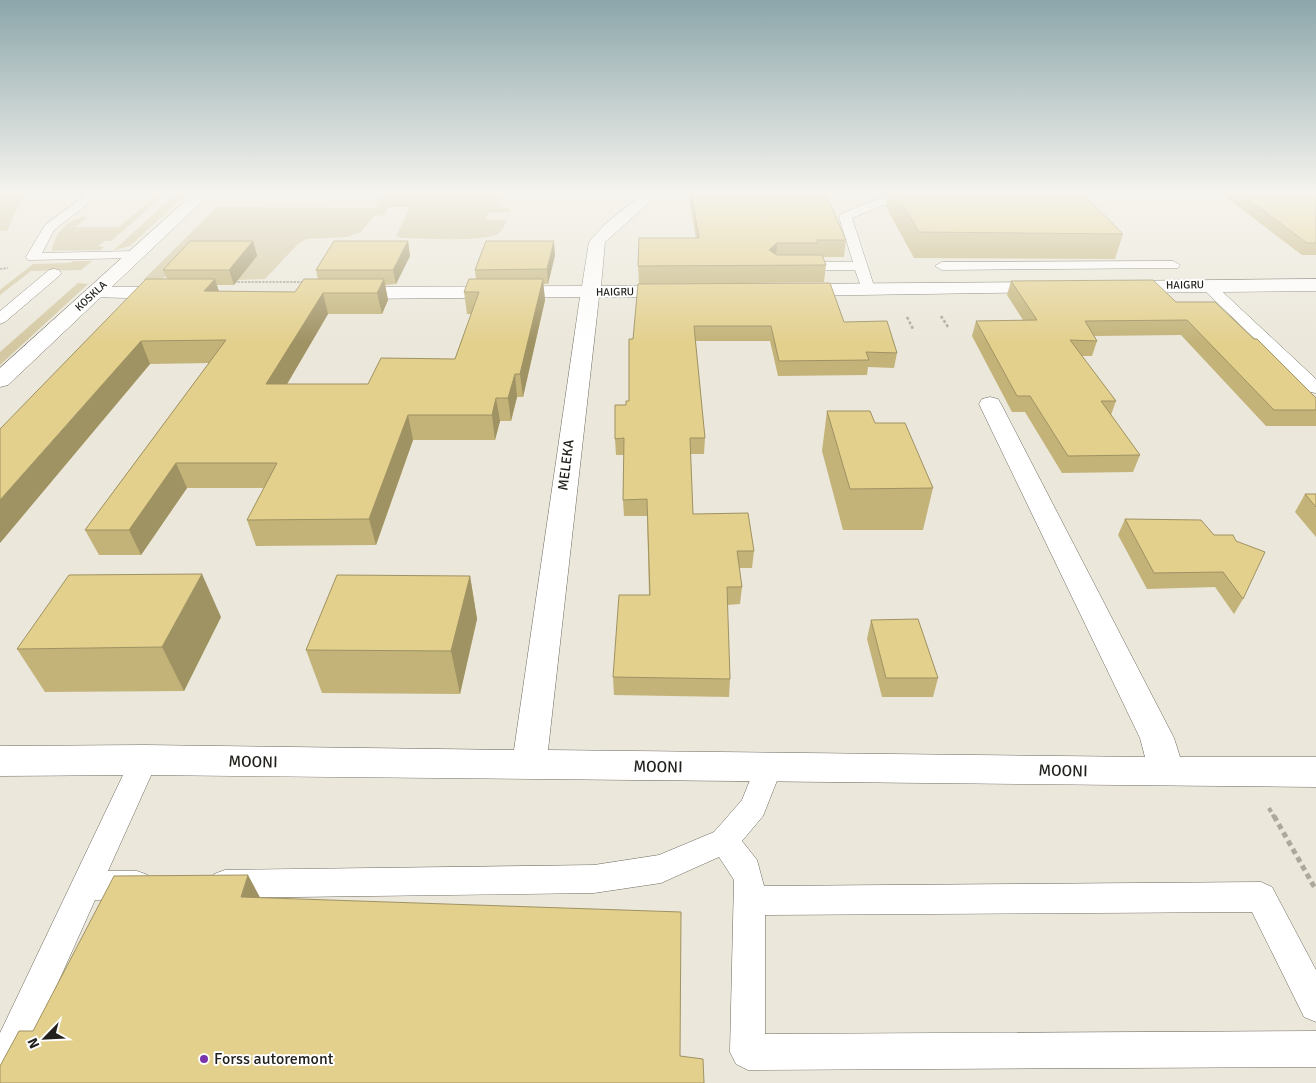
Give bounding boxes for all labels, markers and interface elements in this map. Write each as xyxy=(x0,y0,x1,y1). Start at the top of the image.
street label: KOSKLA xyxy=(72,278,110,314)
street label: HAIGRU xyxy=(1166,278,1204,292)
street label: HAIGRU xyxy=(596,285,634,299)
street label: MELEKA xyxy=(554,438,578,491)
street label: MOONI xyxy=(228,752,278,772)
street label: MOONI xyxy=(633,757,683,777)
street label: MOONI xyxy=(1038,761,1088,781)
north arrow xyxy=(20,1013,70,1063)
text: N xyxy=(24,1035,43,1051)
place label: Forss autoremont xyxy=(214,1049,334,1069)
marker: Forss autoremont xyxy=(198,1053,210,1065)

